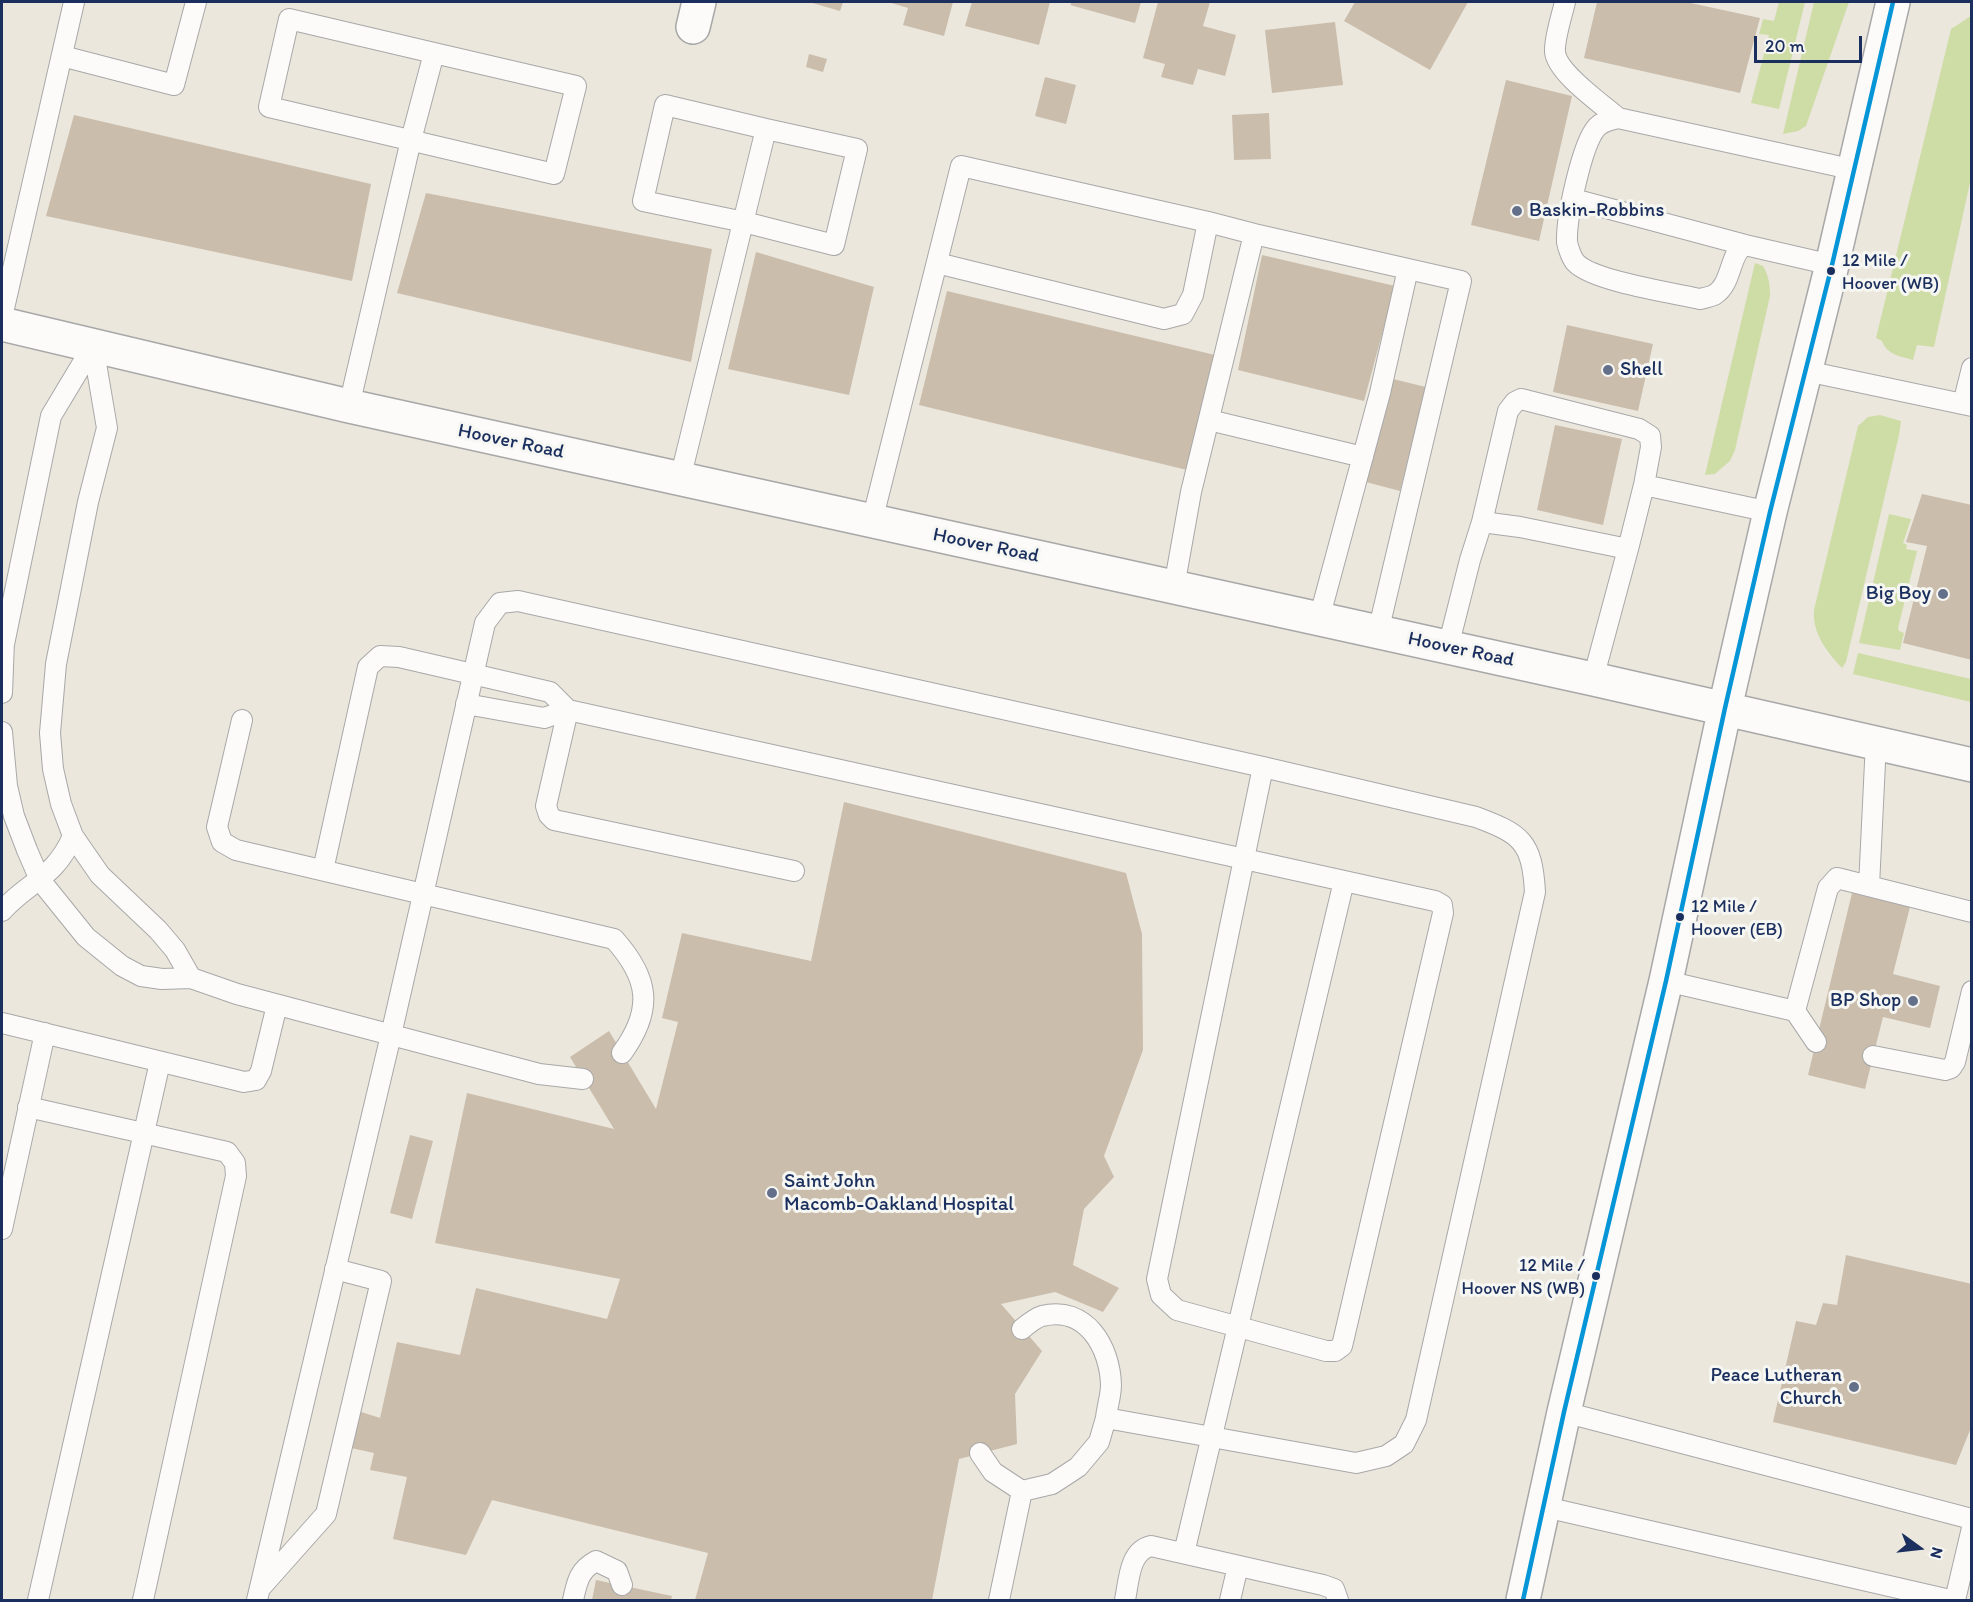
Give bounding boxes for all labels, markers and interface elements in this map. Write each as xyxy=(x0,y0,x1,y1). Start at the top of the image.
scale bar xyxy=(1757,24,1865,62)
text: 20 m xyxy=(1765,35,1805,57)
place label: Baskin-Robbins xyxy=(1529,199,1664,223)
marker: Baskin-Robbins xyxy=(1510,204,1524,218)
place label: 12 Mile / Hoover (WB) xyxy=(1842,250,1939,292)
marker: 12 Mile / Hoover (WB) xyxy=(1825,265,1837,277)
place label: Shell xyxy=(1620,358,1663,382)
marker: Shell xyxy=(1601,363,1615,377)
street label: Hoover Road xyxy=(456,419,566,465)
street label: Hoover Road xyxy=(931,523,1041,569)
place label: Big Boy xyxy=(1866,582,1931,606)
marker: Big Boy xyxy=(1936,587,1950,601)
street label: Hoover Road xyxy=(1406,627,1516,673)
place label: 12 Mile / Hoover (EB) xyxy=(1691,896,1783,938)
marker: 12 Mile / Hoover (EB) xyxy=(1674,911,1686,923)
place label: BP Shop xyxy=(1830,989,1901,1013)
marker: BP Shop xyxy=(1906,994,1920,1008)
place label: Saint John Macomb-Oakland Hospital xyxy=(784,1170,1014,1217)
marker: Saint John Macomb-Oakland Hospital xyxy=(765,1186,779,1200)
place label: 12 Mile / Hoover NS (WB) xyxy=(1462,1255,1585,1298)
marker: 12 Mile / Hoover NS (WB) xyxy=(1590,1270,1602,1282)
place label: Peace Lutheran Church xyxy=(1710,1364,1842,1411)
marker: Peace Lutheran Church xyxy=(1847,1380,1861,1394)
north arrow xyxy=(1889,1518,1949,1578)
text: N xyxy=(1926,1545,1947,1560)

